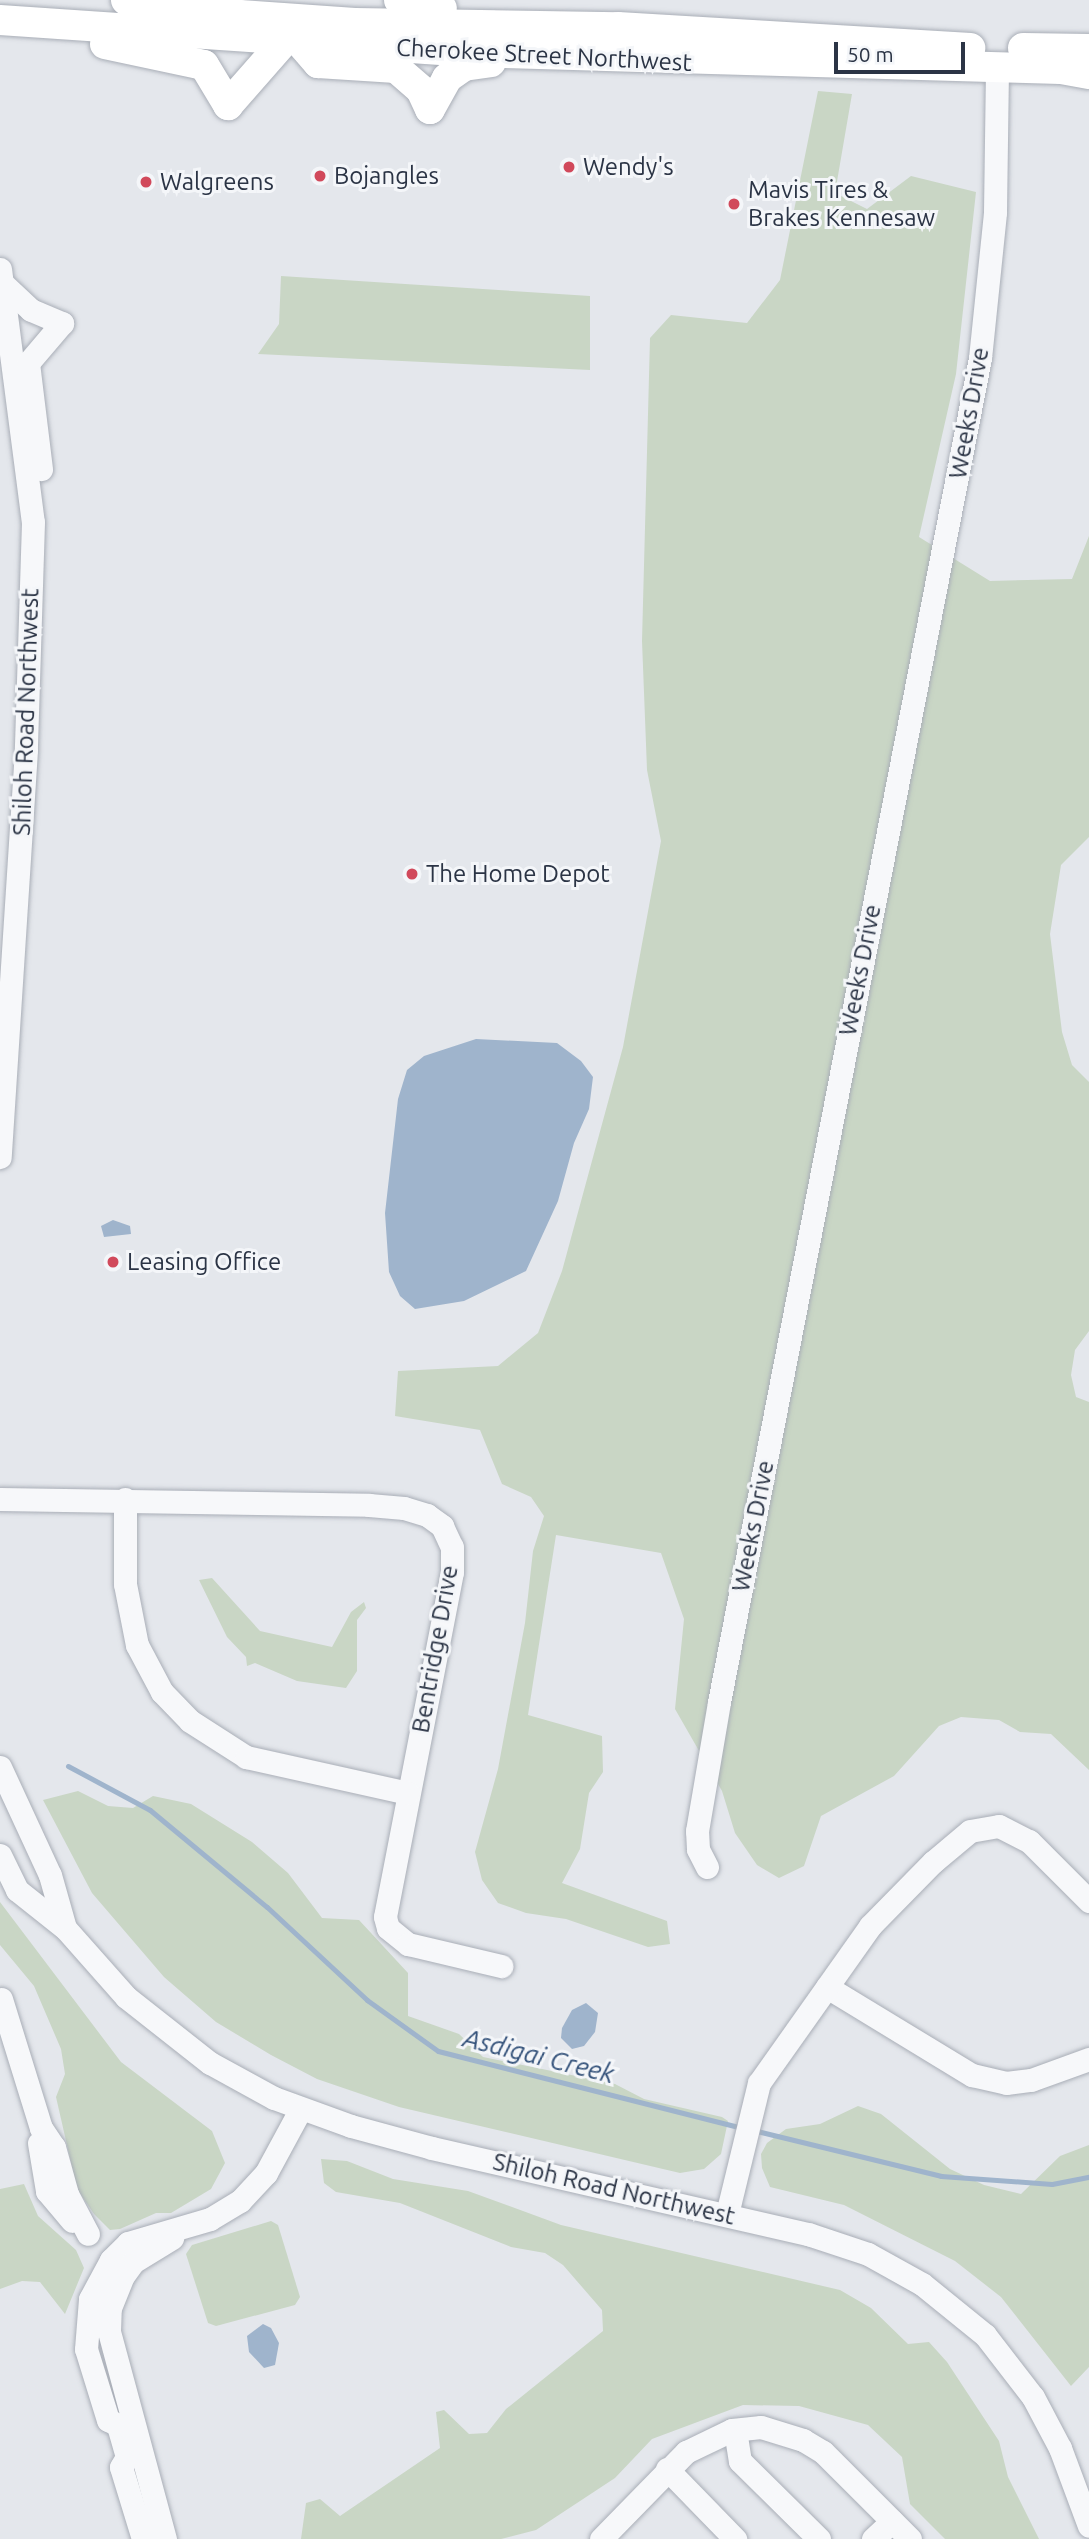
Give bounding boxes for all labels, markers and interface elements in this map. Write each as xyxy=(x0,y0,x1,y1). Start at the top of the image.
scale bar xyxy=(837,28,968,72)
street label: Cherokee Street Northwest xyxy=(395,33,693,77)
text: 50 m xyxy=(847,42,894,66)
place label: Wendy's xyxy=(583,153,674,181)
marker: Wendy's xyxy=(561,159,577,175)
place label: Bojangles xyxy=(334,162,439,190)
place label: Walgreens xyxy=(160,168,274,196)
marker: Bojangles xyxy=(312,168,328,184)
marker: Walgreens xyxy=(138,174,154,190)
place label: Mavis Tires & Brakes Kennesaw xyxy=(748,176,935,232)
marker: Mavis Tires & Brakes Kennesaw xyxy=(726,196,742,212)
street label: Weeks Drive xyxy=(943,345,995,481)
street label: Shiloh Road Northwest xyxy=(7,588,45,836)
place label: The Home Depot xyxy=(426,860,610,888)
marker: The Home Depot xyxy=(404,866,420,882)
street label: Weeks Drive xyxy=(833,902,887,1038)
place label: Leasing Office xyxy=(127,1248,281,1276)
marker: Leasing Office xyxy=(105,1254,121,1270)
street label: Weeks Drive xyxy=(726,1458,780,1594)
street label: Bentridge Drive xyxy=(406,1563,464,1735)
water label: Asdigai Creek xyxy=(460,2022,618,2090)
street label: Shiloh Road Northwest xyxy=(490,2147,738,2231)

